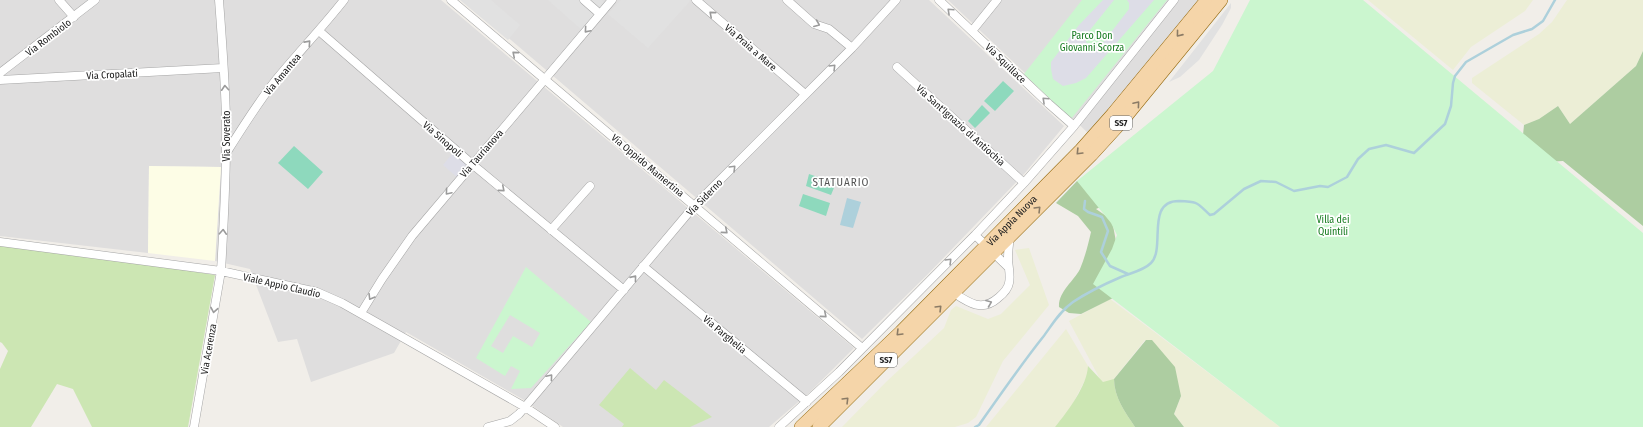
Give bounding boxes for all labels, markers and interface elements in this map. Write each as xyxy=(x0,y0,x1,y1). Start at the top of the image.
one-way arrow xyxy=(948,9,955,16)
one-way arrow xyxy=(709,12,717,19)
street label: Via Rombiolo xyxy=(23,17,74,59)
one-way arrow xyxy=(814,19,821,27)
street label: Via Praia a Mare xyxy=(722,22,779,74)
one-way arrow xyxy=(584,25,591,32)
one-way arrow xyxy=(1177,29,1184,36)
park label: Parco Don Giovanni Scorza xyxy=(1060,30,1124,54)
one-way arrow xyxy=(304,40,311,48)
street label: Via Squillace xyxy=(982,41,1028,86)
street label: Via Amantea xyxy=(262,51,304,98)
one-way arrow xyxy=(512,51,520,58)
one-way arrow xyxy=(828,64,836,72)
street label: Via Cropalati xyxy=(86,68,138,82)
street label: Via Sant'Ignazio di Antiochia xyxy=(913,83,1007,169)
one-way arrow xyxy=(220,85,229,91)
one-way arrow xyxy=(1042,97,1050,105)
one-way arrow xyxy=(1132,102,1139,109)
street label: Via Soverato xyxy=(221,111,233,161)
road number: SS7 xyxy=(1110,116,1132,130)
street label: Via Sinopoli xyxy=(420,119,465,160)
street label: Via Taurianova xyxy=(458,127,506,180)
street label: Via Oppido Mamertina xyxy=(609,132,686,200)
one-way arrow xyxy=(1076,147,1084,155)
one-way arrow xyxy=(728,165,735,173)
district label: STATUARIO xyxy=(812,176,870,189)
street label: Via Siderno xyxy=(684,177,725,219)
one-way arrow xyxy=(497,184,504,191)
one-way arrow xyxy=(445,188,452,195)
street label: Via Appia Nuova xyxy=(985,193,1040,249)
one-way arrow xyxy=(1033,206,1041,214)
park label: Villa dei Quintili xyxy=(1317,214,1349,238)
one-way arrow xyxy=(720,226,727,233)
one-way arrow xyxy=(219,229,227,235)
one-way arrow xyxy=(944,258,952,266)
street label: Viale Appio Claudio xyxy=(242,271,322,301)
one-way arrow xyxy=(629,275,636,282)
one-way arrow xyxy=(368,293,375,300)
one-way arrow xyxy=(985,299,992,307)
one-way arrow xyxy=(934,305,942,313)
one-way arrow xyxy=(211,306,219,313)
one-way arrow xyxy=(819,310,826,317)
street label: Via Parghelia xyxy=(700,313,749,356)
street label: Via Acerenza xyxy=(199,323,219,375)
one-way arrow xyxy=(896,328,904,336)
road number: SS7 xyxy=(875,353,897,367)
one-way arrow xyxy=(546,375,553,382)
one-way arrow xyxy=(841,397,849,405)

